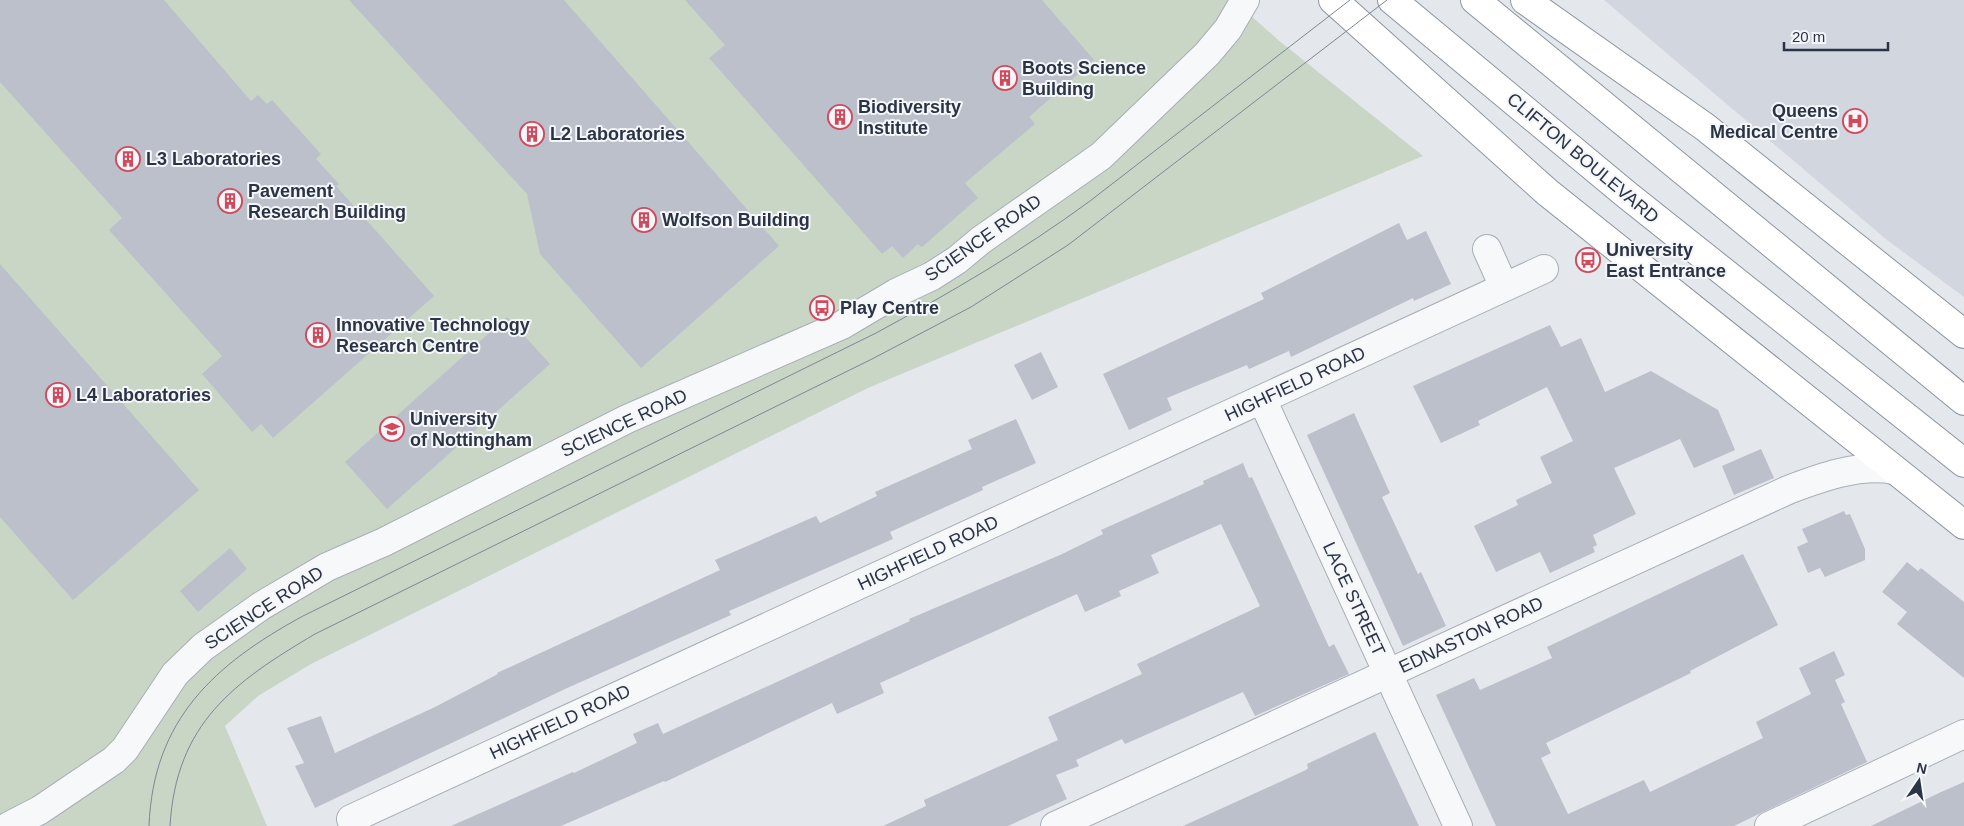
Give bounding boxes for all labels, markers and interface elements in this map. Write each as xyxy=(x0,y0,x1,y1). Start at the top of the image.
scale bar xyxy=(1784,20,1888,52)
text: 20 m xyxy=(1792,28,1825,45)
place label: Boots Science Building xyxy=(1022,58,1146,99)
building icon: Boots Science Building xyxy=(992,65,1018,91)
street label: CLIFTON BOULEVARD xyxy=(1503,89,1663,227)
place label: Biodiversity Institute xyxy=(858,97,961,138)
place label: Queens Medical Centre xyxy=(1710,101,1838,142)
building icon: Biodiversity Institute xyxy=(827,104,853,130)
hospital icon: Queens Medical Centre xyxy=(1842,108,1868,134)
building icon: L2 Laboratories xyxy=(519,121,545,147)
place label: L2 Laboratories xyxy=(550,124,685,144)
building icon: L3 Laboratories xyxy=(115,146,141,172)
place label: L3 Laboratories xyxy=(146,149,281,169)
place label: Pavement Research Building xyxy=(248,181,406,222)
building icon: Pavement Research Building xyxy=(217,188,243,214)
street label: SCIENCE ROAD xyxy=(921,191,1045,285)
building icon: Wolfson Building xyxy=(631,207,657,233)
place label: Wolfson Building xyxy=(662,210,810,230)
place label: University East Entrance xyxy=(1606,240,1726,281)
bus stop icon: University East Entrance xyxy=(1575,247,1601,273)
bus stop icon: Play Centre xyxy=(809,295,835,321)
place label: Play Centre xyxy=(840,298,939,318)
place label: Innovative Technology Research Centre xyxy=(336,315,530,356)
building icon: Innovative Technology Research Centre xyxy=(305,322,331,348)
street label: HIGHFIELD ROAD xyxy=(1221,343,1369,425)
building icon: L4 Laboratories xyxy=(45,382,71,408)
place label: L4 Laboratories xyxy=(76,385,211,405)
street label: SCIENCE ROAD xyxy=(558,385,690,461)
place label: University of Nottingham xyxy=(410,409,532,450)
school or university icon: University of Nottingham xyxy=(379,416,405,442)
street label: HIGHFIELD ROAD xyxy=(854,512,1002,594)
street label: LACE STREET xyxy=(1319,539,1389,659)
street label: SCIENCE ROAD xyxy=(201,562,327,654)
street label: EDNASTON ROAD xyxy=(1396,593,1546,677)
street label: HIGHFIELD ROAD xyxy=(486,681,634,763)
north arrow xyxy=(1894,756,1944,806)
text: N xyxy=(1915,759,1929,777)

